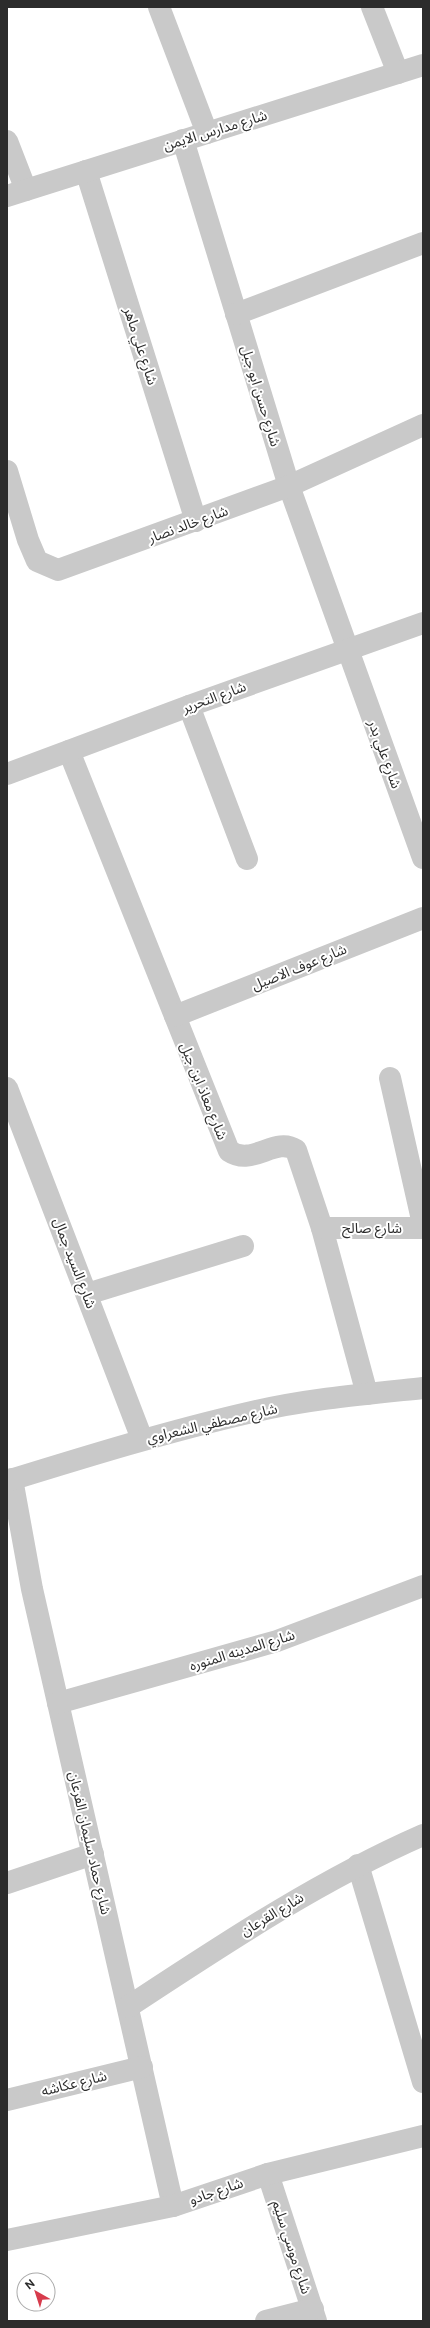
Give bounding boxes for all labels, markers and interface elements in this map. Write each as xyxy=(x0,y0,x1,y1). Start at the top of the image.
street label: شارع مدارس الايمن xyxy=(161,107,270,156)
street label: شارع علي ماهر xyxy=(118,304,161,388)
street label: شارع حسن ابو جبل xyxy=(235,344,284,449)
street label: شارع خالد نصار xyxy=(145,502,231,549)
street label: شارع التحرير xyxy=(179,678,249,719)
street label: شارع علي بدر xyxy=(362,716,405,792)
street label: شارع عوف الاصيل xyxy=(249,941,350,996)
street label: شارع معاذ ابن جبل xyxy=(174,1040,231,1143)
street label: شارع السيد جمال xyxy=(48,1215,100,1312)
street label: شارع صالح xyxy=(342,1220,402,1239)
street label: شارع مصطفي الشعراوي xyxy=(145,1400,280,1449)
street label: شارع المدينه المنوره xyxy=(187,1626,297,1676)
street label: شارع حماد سليمان الفرعان xyxy=(63,1770,114,1917)
street label: شارع القرعان xyxy=(238,1889,308,1942)
street label: شارع عكاشه xyxy=(40,2067,109,2102)
street label: شارع جادو xyxy=(187,2174,246,2211)
street label: شارع موسي سليم xyxy=(266,2198,315,2297)
north arrow xyxy=(16,2272,56,2312)
text: N xyxy=(23,2277,37,2292)

